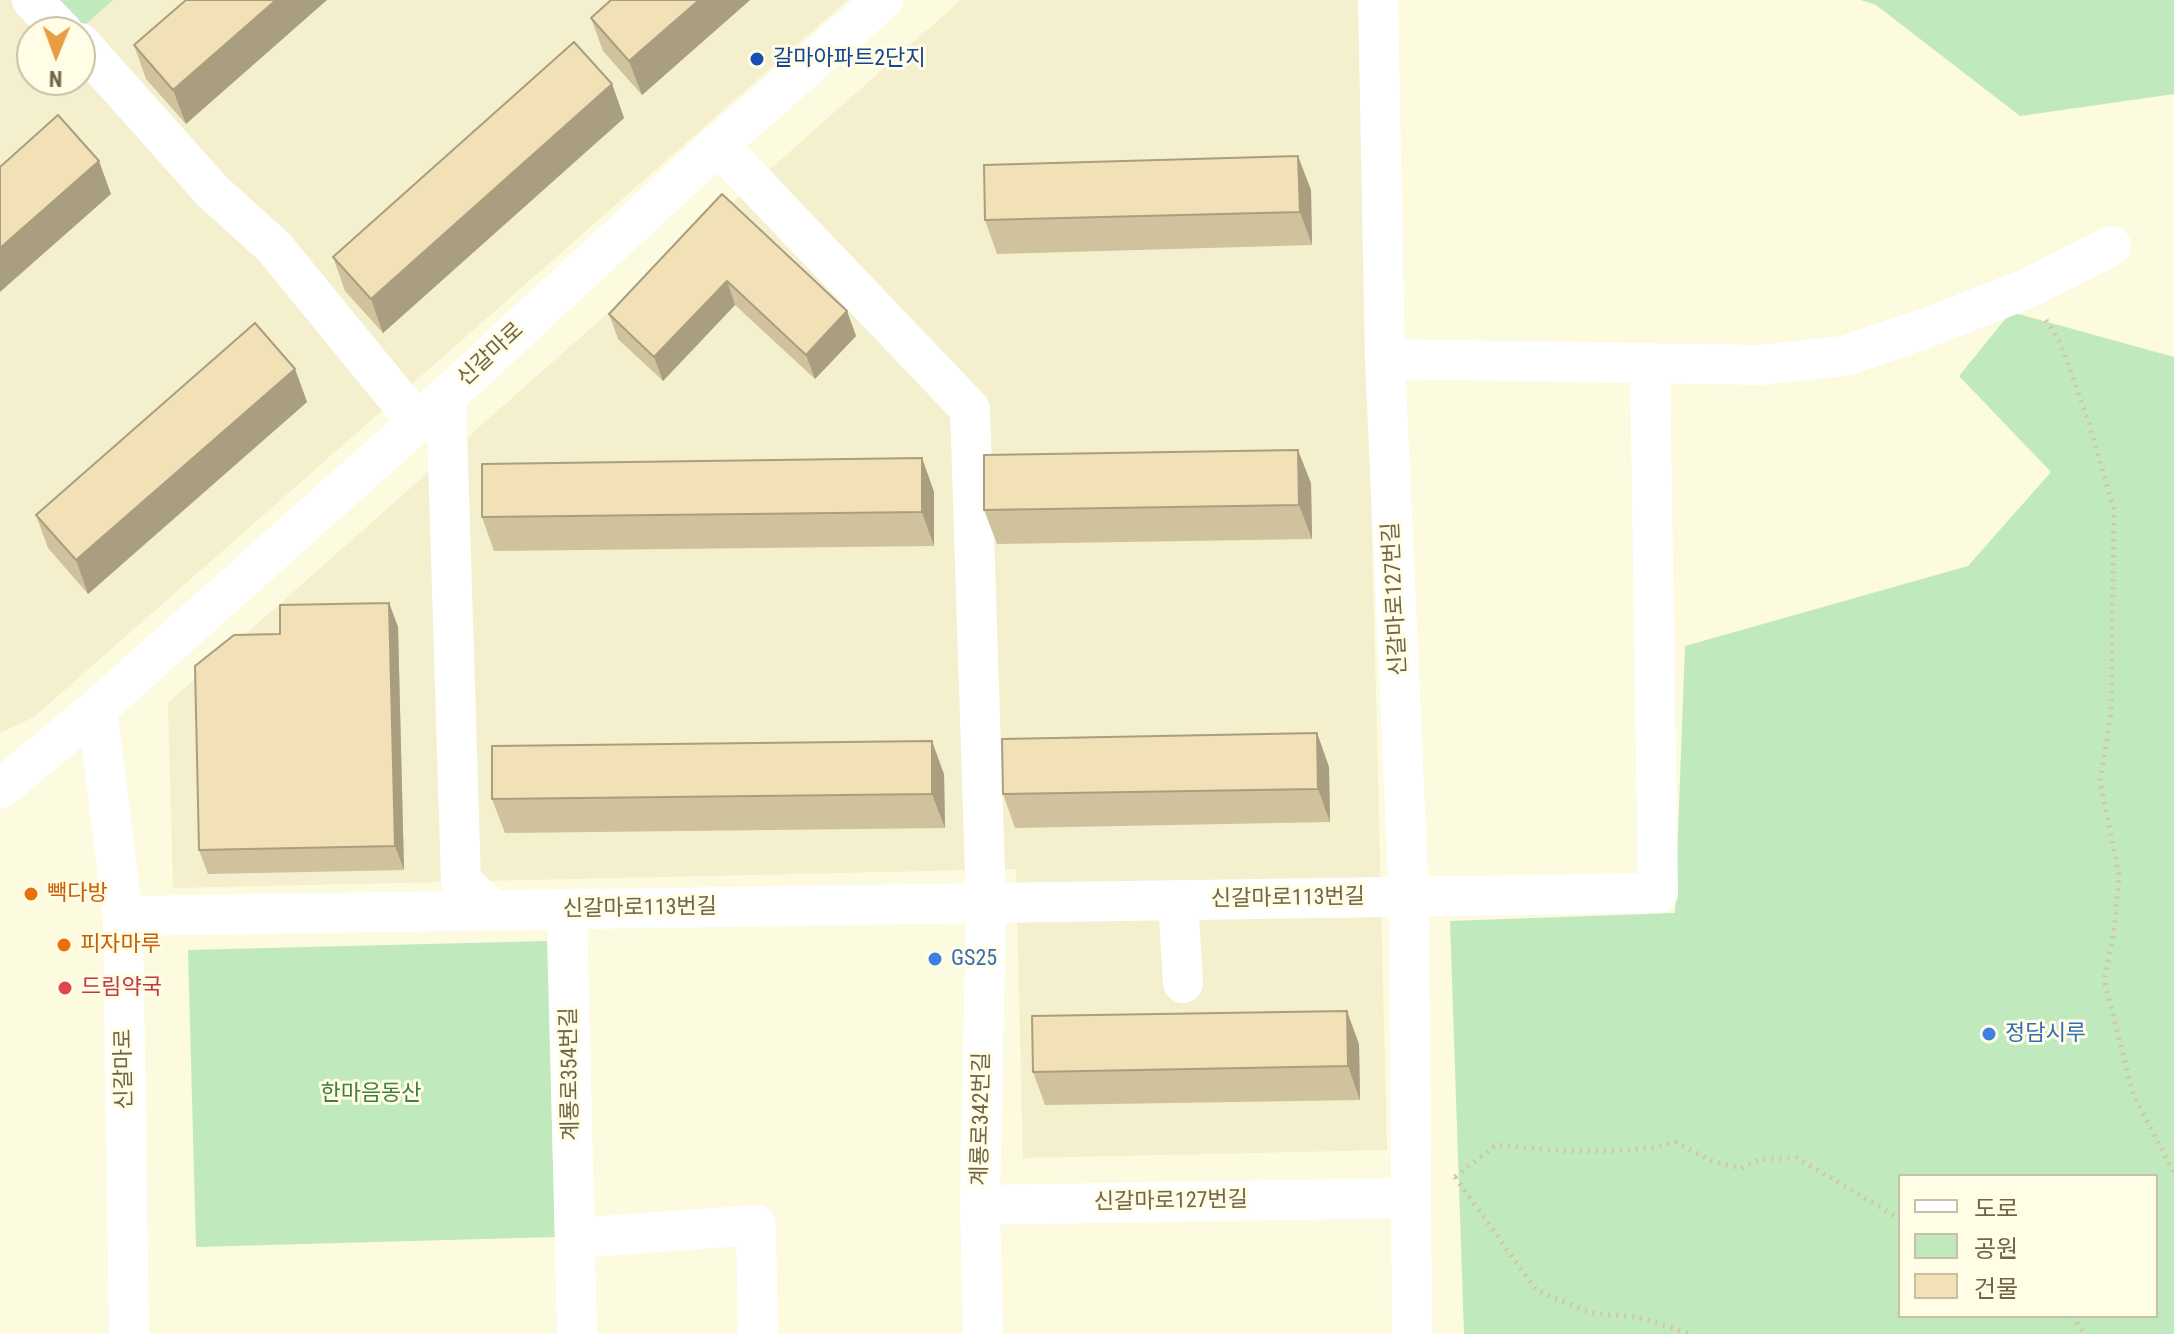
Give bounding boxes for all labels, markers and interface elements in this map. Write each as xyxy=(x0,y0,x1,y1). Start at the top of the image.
north arrow xyxy=(16,16,96,96)
place label: 갈마아파트2단지 xyxy=(773,46,926,72)
marker: 갈마아파트2단지 xyxy=(748,50,766,68)
text: N xyxy=(49,66,63,91)
street label: 신갈마로 xyxy=(452,318,530,392)
street label: 신갈마로127번길 xyxy=(1379,521,1413,677)
place label: 빽다방 xyxy=(47,881,108,907)
street label: 신갈마로113번길 xyxy=(1211,884,1365,914)
marker: 빽다방 xyxy=(22,885,40,903)
street label: 신갈마로113번길 xyxy=(563,894,717,924)
place label: 피자마루 xyxy=(80,932,161,958)
marker: 피자마루 xyxy=(55,936,73,954)
place label: GS25 xyxy=(951,946,997,972)
marker: GS25 xyxy=(926,950,944,968)
place label: 드림약국 xyxy=(81,975,162,1001)
marker: 드림약국 xyxy=(56,979,74,997)
street label: 계룡로354번길 xyxy=(557,1007,585,1141)
place label: 정담시루 xyxy=(2005,1021,2086,1047)
marker: 정담시루 xyxy=(1980,1025,1998,1043)
street label: 신갈마로 xyxy=(111,1028,139,1110)
street label: 계룡로342번길 xyxy=(968,1052,996,1186)
park label: 한마음동산 xyxy=(320,1081,422,1107)
legend xyxy=(1898,1174,2158,1318)
street label: 신갈마로127번길 xyxy=(1094,1187,1248,1217)
text: 도로 xyxy=(1974,1195,2018,1223)
text: 공원 xyxy=(1974,1235,2018,1263)
text: 건물 xyxy=(1974,1275,2018,1303)

